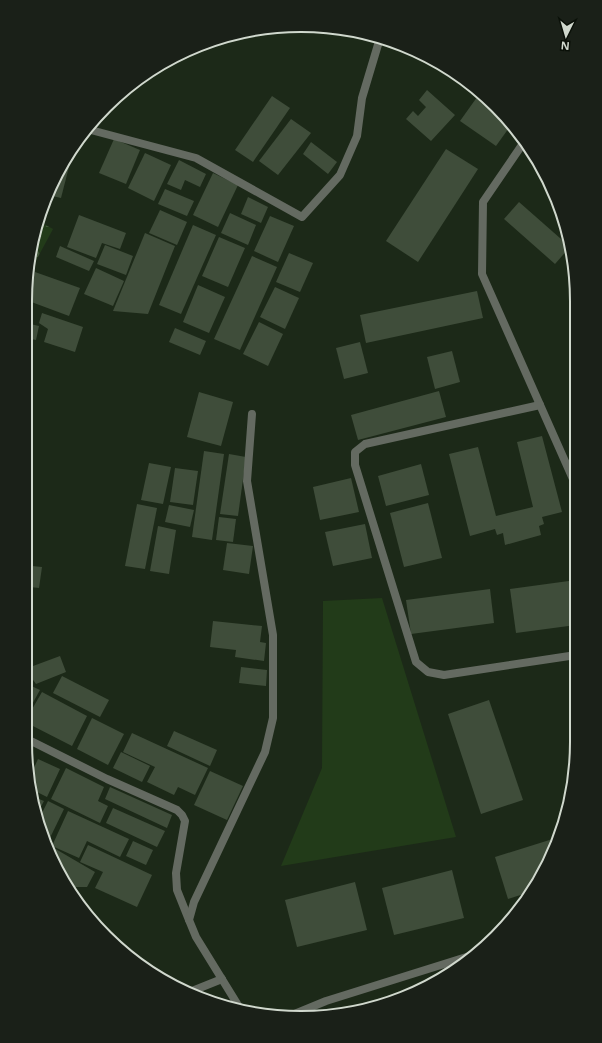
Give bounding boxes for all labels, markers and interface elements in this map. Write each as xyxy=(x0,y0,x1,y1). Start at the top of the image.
north arrow xyxy=(546,16,586,56)
text: N xyxy=(560,39,570,54)

